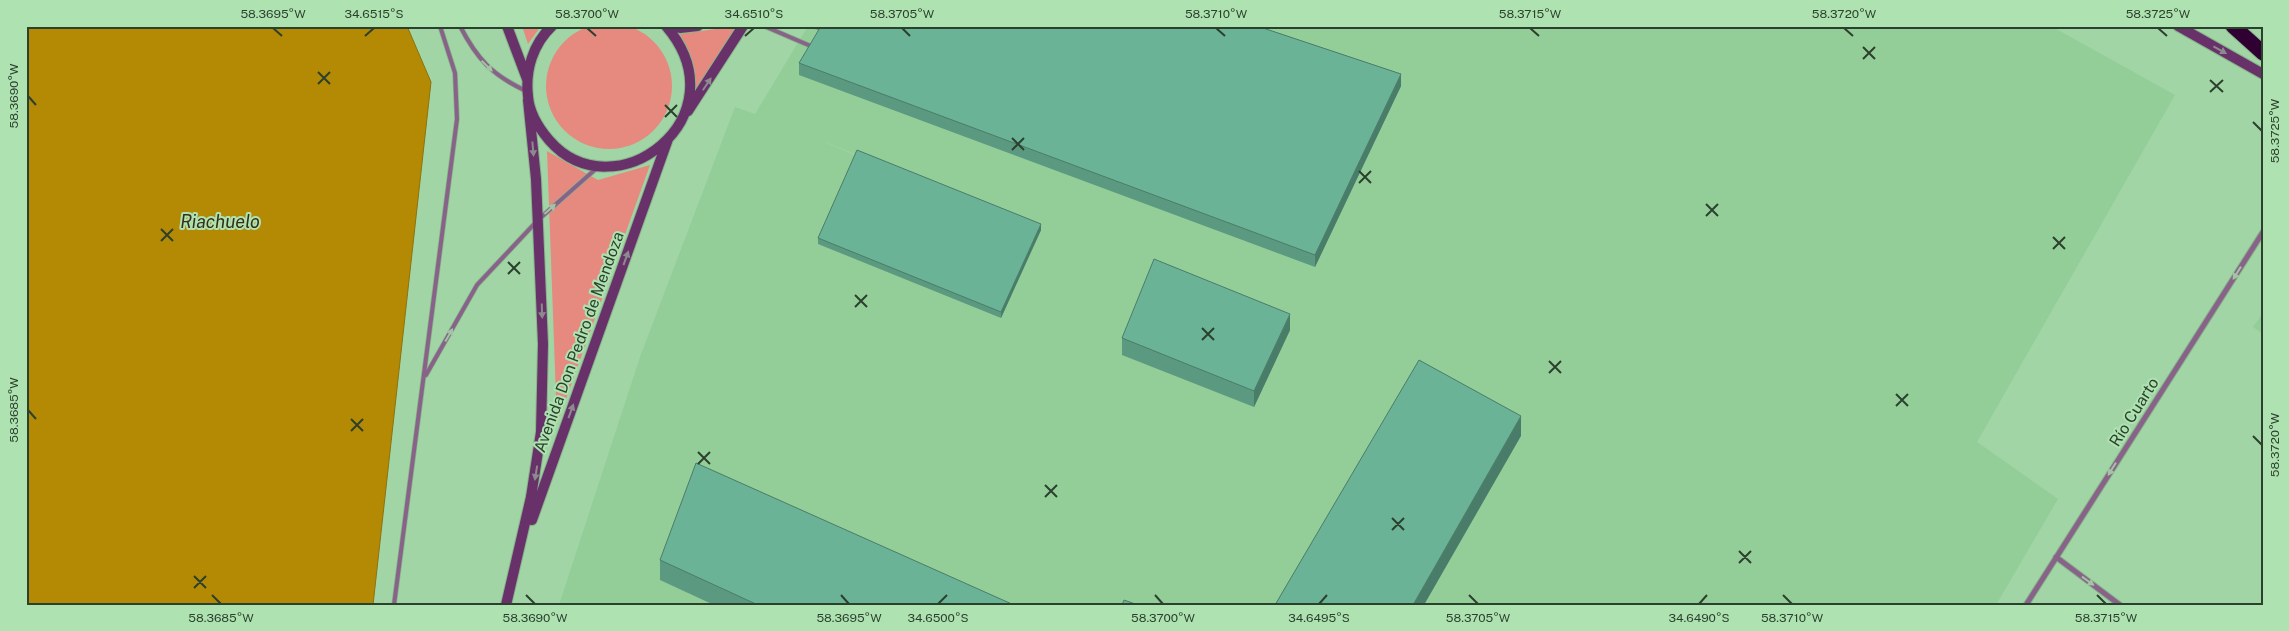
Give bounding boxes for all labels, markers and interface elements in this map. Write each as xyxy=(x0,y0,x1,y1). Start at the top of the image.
text: 58.3695°W xyxy=(240,7,306,21)
text: 34.6515°S xyxy=(344,7,404,21)
text: 58.3700°W xyxy=(555,7,620,21)
text: 34.6510°S xyxy=(725,7,783,21)
text: 58.3705°W xyxy=(870,7,935,21)
text: 58.3710°W xyxy=(1185,7,1248,21)
text: 58.3715°W xyxy=(1499,7,1562,21)
text: 58.3720°W xyxy=(1812,7,1877,21)
text: 58.3725°W xyxy=(2126,7,2191,21)
one-way arrow xyxy=(2213,46,2228,54)
one-way arrow xyxy=(480,60,492,72)
text: 58.3690°W xyxy=(7,63,21,128)
one-way arrow xyxy=(702,77,712,91)
text: 58.3725°W xyxy=(2268,98,2282,163)
one-way arrow xyxy=(529,141,537,157)
one-way arrow xyxy=(544,204,557,215)
water label: Riachuelo xyxy=(180,211,260,232)
street label: Avenida Don Pedro de Mendoza xyxy=(530,229,628,455)
one-way arrow xyxy=(622,251,630,266)
one-way arrow xyxy=(2232,267,2241,280)
one-way arrow xyxy=(538,303,546,319)
one-way arrow xyxy=(444,328,453,341)
street label: Río Cuarto xyxy=(2105,374,2163,450)
text: 58.3685°W xyxy=(7,377,21,443)
one-way arrow xyxy=(567,403,575,418)
text: 58.3720°W xyxy=(2268,412,2282,477)
one-way arrow xyxy=(2107,463,2116,476)
one-way arrow xyxy=(531,465,539,481)
one-way arrow xyxy=(2081,576,2095,586)
text: 58.3685°W xyxy=(188,611,254,625)
text: 58.3690°W xyxy=(503,611,568,625)
text: 58.3695°W xyxy=(816,611,882,625)
text: 34.6500°S xyxy=(907,611,969,625)
text: 58.3700°W xyxy=(1131,611,1196,625)
text: 34.6495°S xyxy=(1288,611,1350,625)
text: 58.3705°W xyxy=(1446,611,1511,625)
text: 34.6490°S xyxy=(1668,611,1730,625)
text: 58.3710°W xyxy=(1761,611,1824,625)
text: 58.3715°W xyxy=(2075,611,2138,625)

